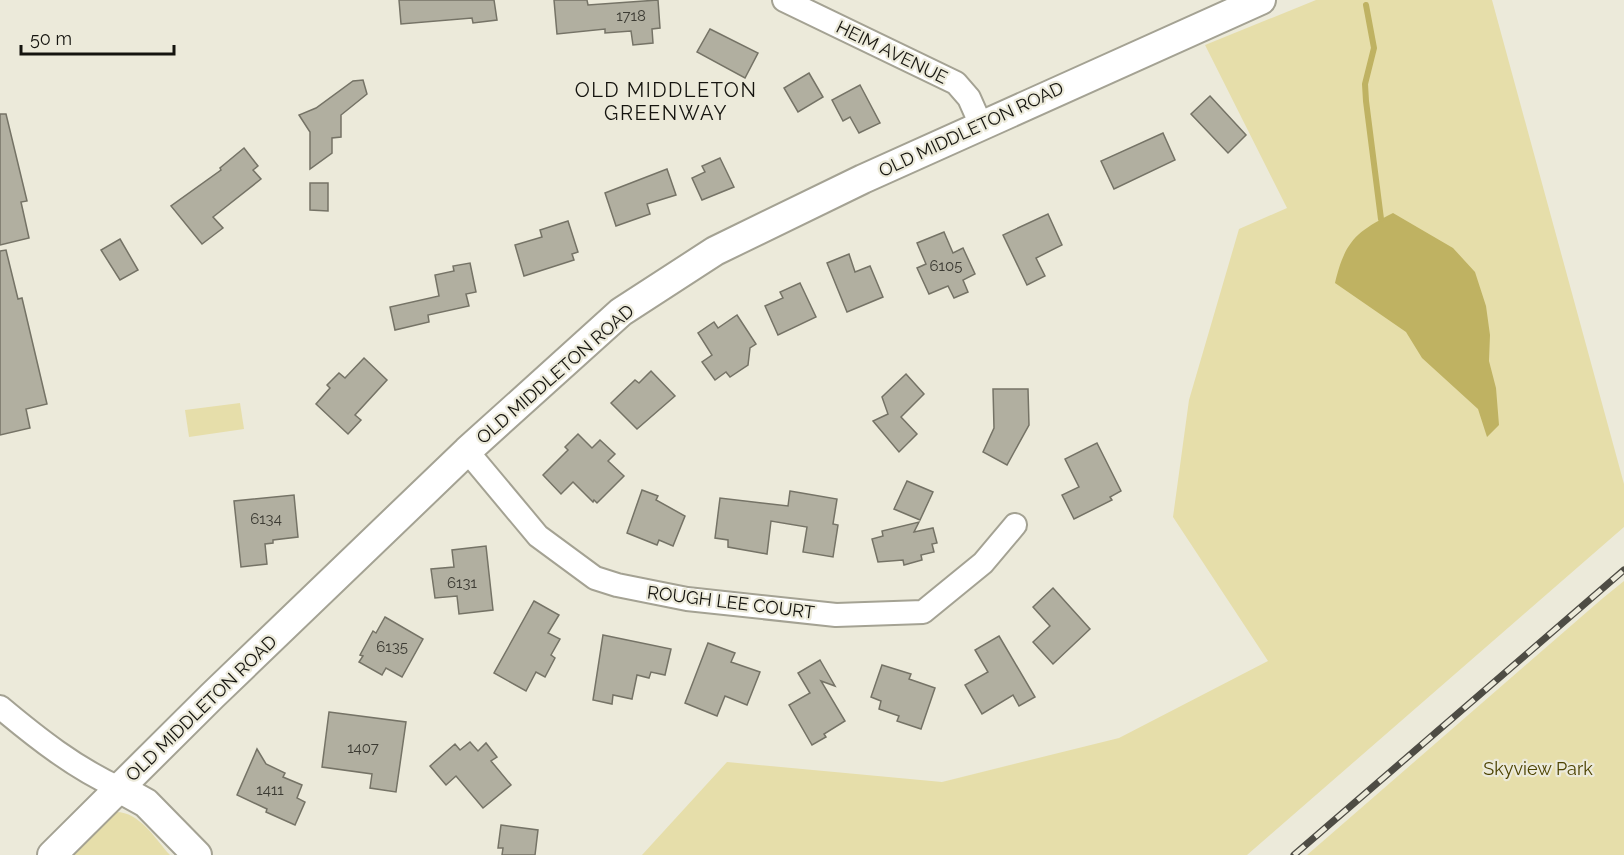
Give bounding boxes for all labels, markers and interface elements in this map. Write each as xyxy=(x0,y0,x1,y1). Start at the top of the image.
house number: 1718 xyxy=(616,7,646,25)
street label: HEIM AVENUE xyxy=(833,16,951,88)
scale bar xyxy=(21,18,174,56)
text: 50 m xyxy=(30,28,72,49)
street label: OLD MIDDLETON ROAD xyxy=(875,77,1067,181)
district label: OLD MIDDLETON GREENWAY xyxy=(575,78,757,125)
house number: 6105 xyxy=(930,257,962,275)
street label: OLD MIDDLETON ROAD xyxy=(472,300,638,448)
house number: 6134 xyxy=(250,510,282,528)
house number: 6131 xyxy=(447,574,478,592)
street label: ROUGH LEE COURT xyxy=(646,581,816,623)
street label: OLD MIDDLETON ROAD xyxy=(121,630,281,785)
house number: 6135 xyxy=(376,638,408,656)
house number: 1407 xyxy=(347,739,379,757)
park label: Skyview Park xyxy=(1483,758,1593,779)
house number: 1411 xyxy=(256,781,284,799)

